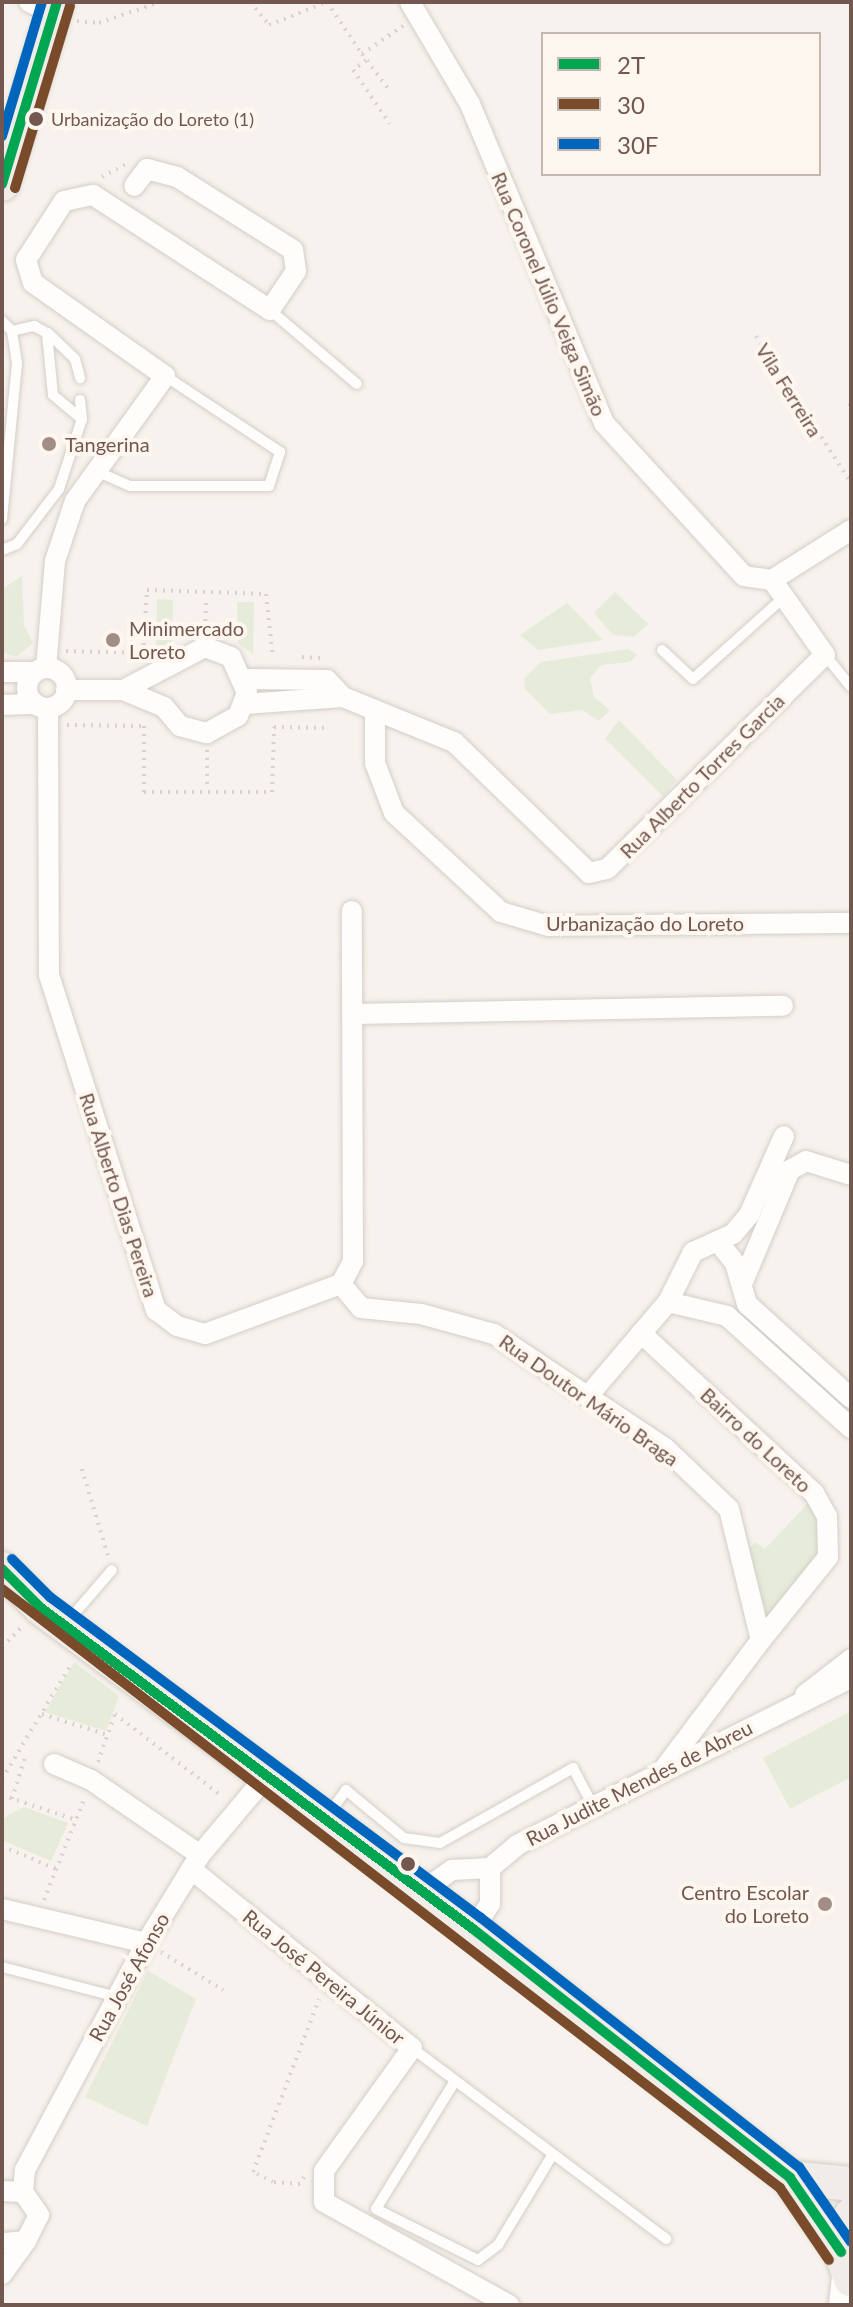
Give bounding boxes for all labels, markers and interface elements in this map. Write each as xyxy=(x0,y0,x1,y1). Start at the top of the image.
legend xyxy=(541,32,821,176)
text: 2T xyxy=(617,50,645,79)
text: 30 xyxy=(617,90,645,119)
place label: Urbanização do Loreto (1) xyxy=(51,108,254,130)
marker: Urbanização do Loreto (1) xyxy=(28,111,44,127)
text: 30F xyxy=(617,130,658,159)
street label: Rua Coronel Júlio Veiga Simão xyxy=(486,168,612,420)
street label: Vila Ferreira xyxy=(751,339,827,441)
place label: Tangerina xyxy=(65,432,150,456)
marker: Tangerina xyxy=(40,435,58,453)
place label: Minimercado Loreto xyxy=(129,616,244,663)
marker: Minimercado Loreto xyxy=(104,631,122,649)
street label: Rua Alberto Torres Garcia xyxy=(614,688,790,864)
street label: Urbanização do Loreto xyxy=(546,911,744,935)
street label: Rua Alberto Dias Pereira xyxy=(75,1090,163,1300)
street label: Rua Doutor Mário Braga xyxy=(495,1329,683,1471)
street label: Bairro do Loreto xyxy=(696,1383,816,1497)
street label: Rua Judite Mendes de Abreu xyxy=(521,1715,757,1851)
unlabelled marker xyxy=(400,1856,416,1872)
place label: Centro Escolar do Loreto xyxy=(681,1880,809,1927)
marker: Centro Escolar do Loreto xyxy=(816,1895,834,1913)
street label: Rua José Pereira Júnior xyxy=(238,1904,410,2050)
street label: Rua José Afonso xyxy=(84,1908,174,2046)

